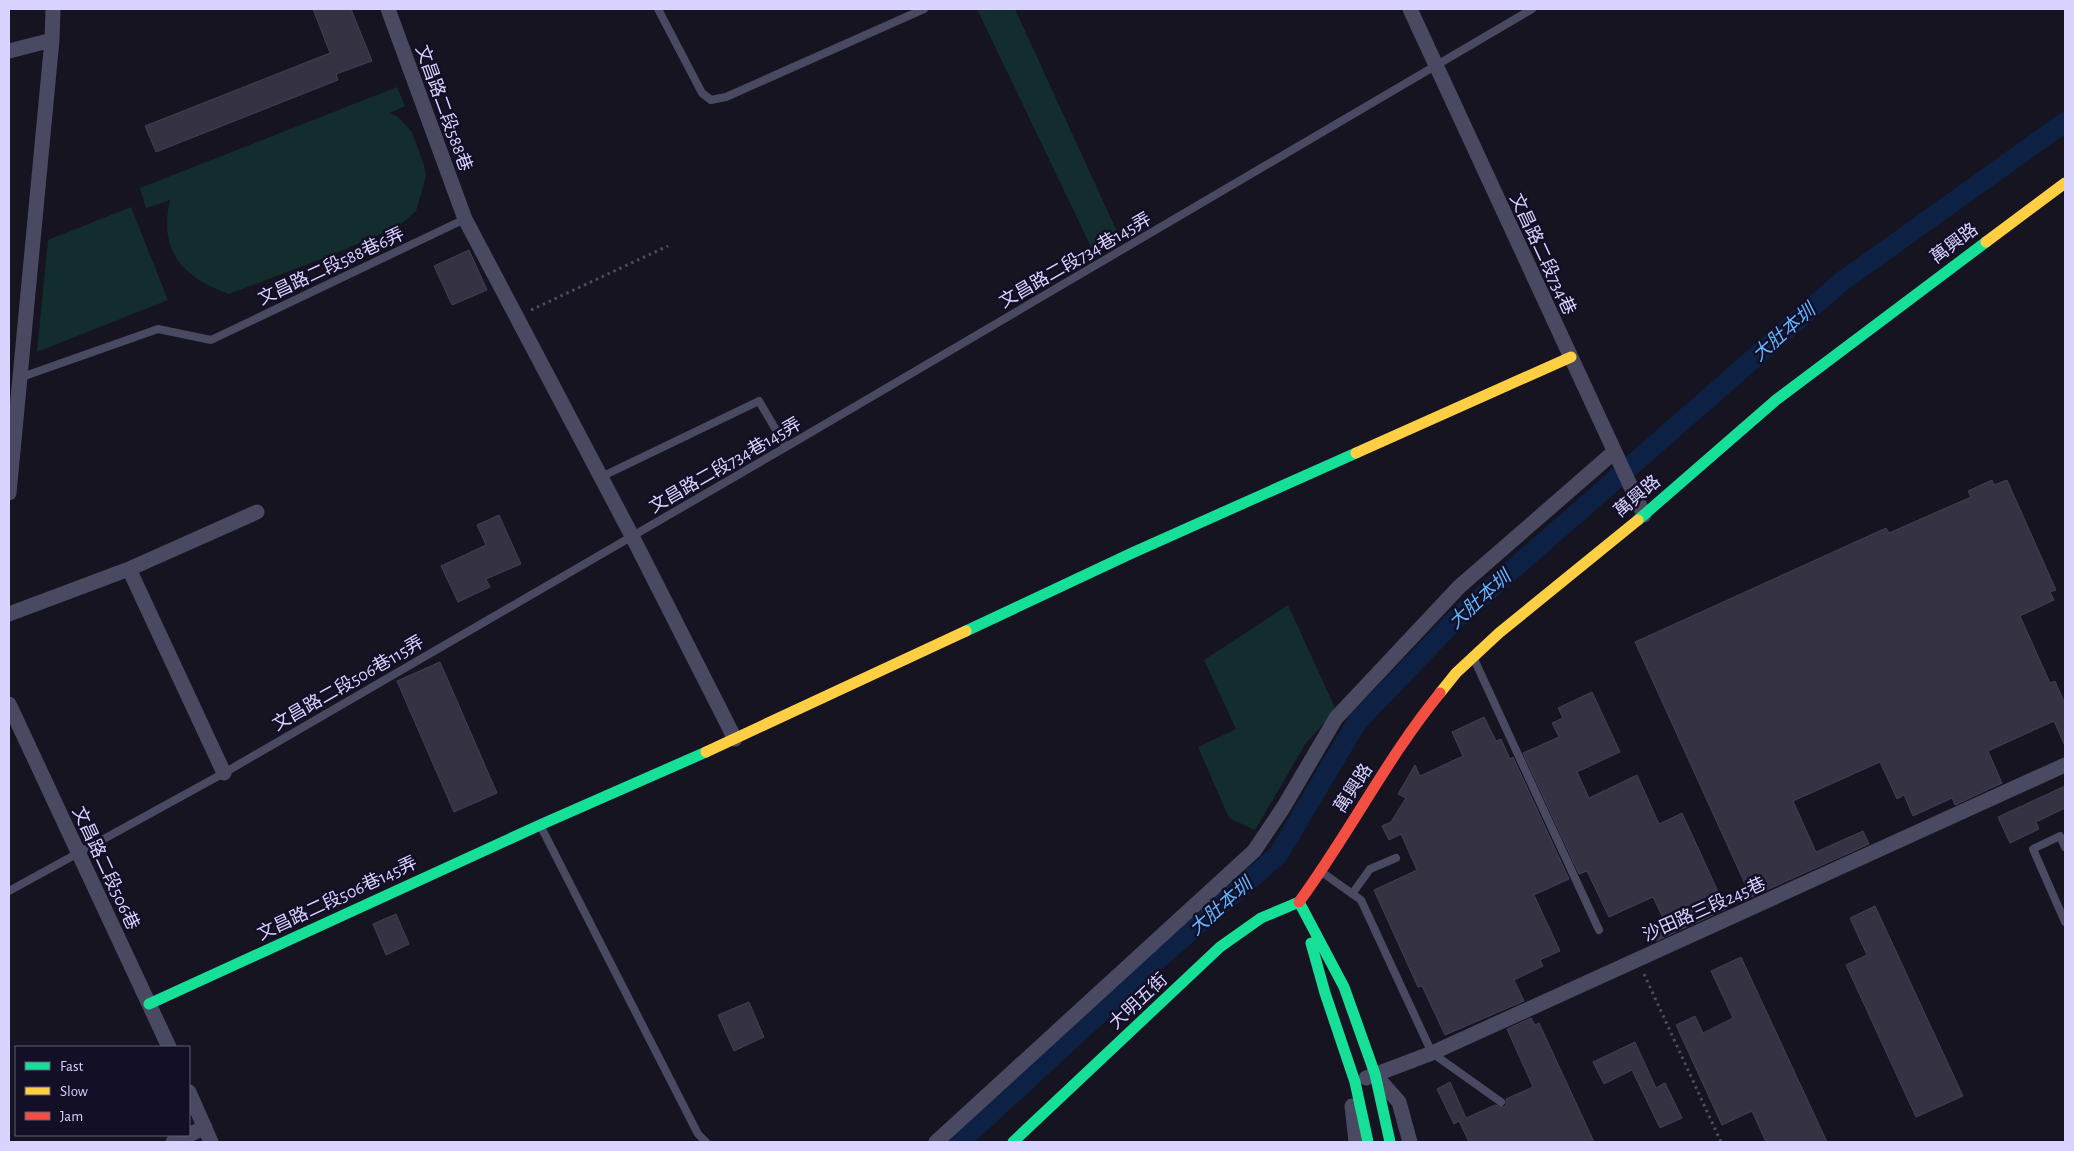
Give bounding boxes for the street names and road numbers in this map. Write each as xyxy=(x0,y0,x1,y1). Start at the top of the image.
street label: 文昌路二段588巷 xyxy=(412,42,476,174)
street label: 文昌路二段734巷 xyxy=(1506,190,1580,318)
street label: 文昌路二段734巷145弄 xyxy=(996,208,1154,312)
street label: 萬興路 xyxy=(1926,219,1982,267)
street label: 文昌路二段588巷6弄 xyxy=(255,223,407,309)
street label: 文昌路二段734巷145弄 xyxy=(646,413,804,517)
street label: 萬興路 xyxy=(1610,471,1664,521)
street label: 文昌路二段506巷115弄 xyxy=(269,631,427,735)
street label: 萬興路 xyxy=(1330,760,1376,816)
street label: 文昌路二段506巷 xyxy=(69,803,143,933)
street label: 文昌路二段506巷145弄 xyxy=(254,852,420,944)
street label: 沙田路三段245巷 xyxy=(1639,873,1769,945)
street label: 大明五街 xyxy=(1105,969,1171,1033)

